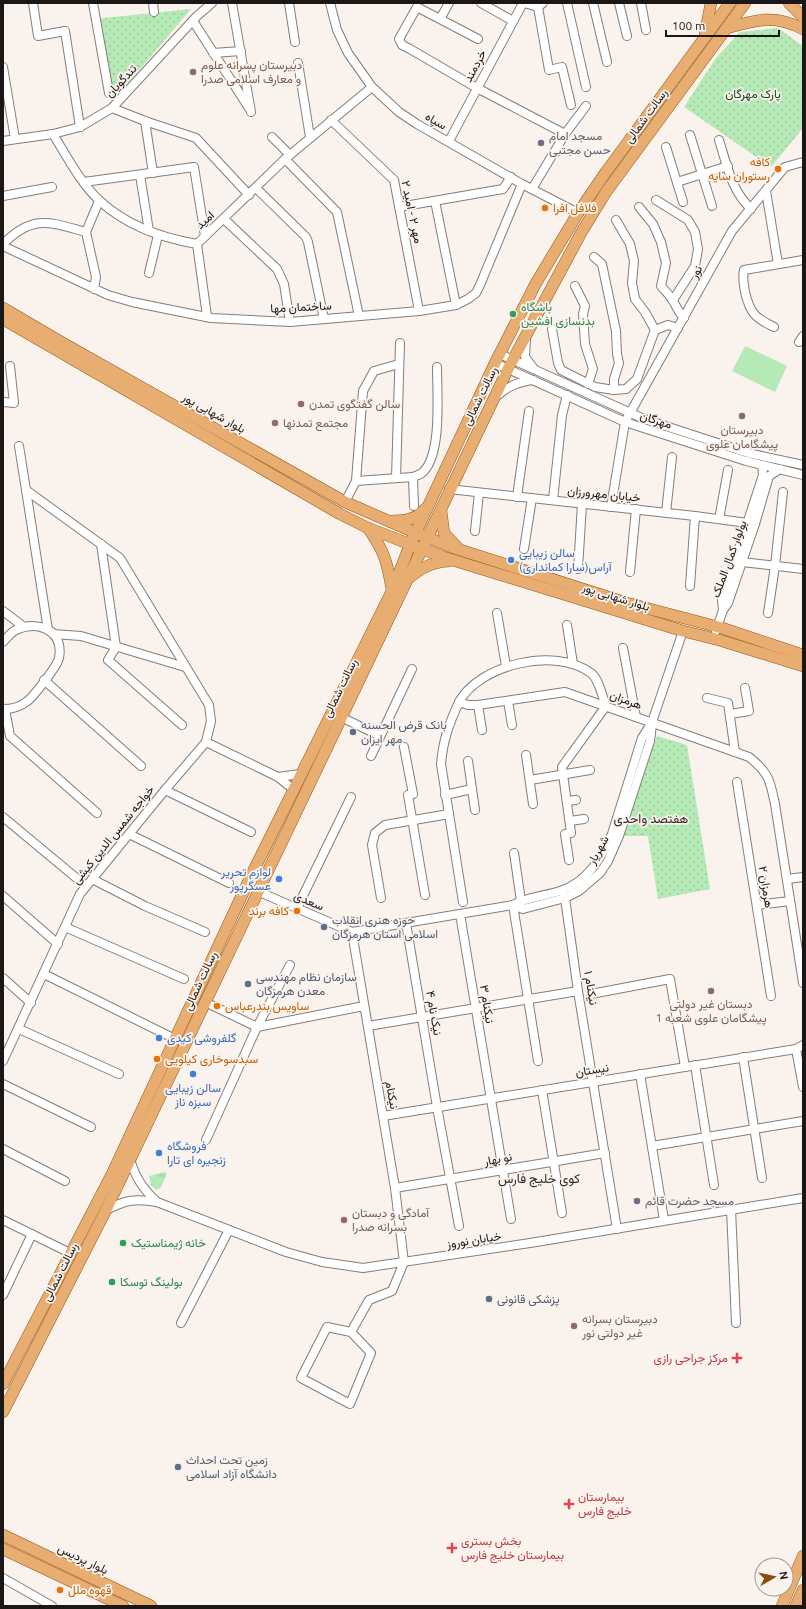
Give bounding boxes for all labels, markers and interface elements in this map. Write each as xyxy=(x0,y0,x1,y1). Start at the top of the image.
scale bar xyxy=(666,12,779,38)
text: 100 m xyxy=(672,19,705,32)
street label: خردمند xyxy=(461,48,490,85)
place label: دبیرستان پسرانه علوم و معارف اسلامی صدرا xyxy=(201,58,302,87)
street label: تندگویان xyxy=(102,62,140,101)
marker: دبیرستان پسرانه علوم و معارف اسلامی صدرا xyxy=(188,67,198,77)
street label: رسالت شمالی xyxy=(622,86,671,147)
park label: پارک مهرگان xyxy=(725,87,781,102)
street label: سپاه xyxy=(422,109,449,134)
place label: مسجد امام حسن مجتبی xyxy=(549,129,611,158)
marker: مسجد امام حسن مجتبی xyxy=(536,138,546,148)
place label: کافه رستوران سایه xyxy=(708,155,770,184)
marker: کافه رستوران سایه xyxy=(773,164,783,174)
street label: مهر ۲ - امید ۲ xyxy=(398,179,425,245)
place label: فلافل افرا xyxy=(553,201,597,216)
marker: فلافل افرا xyxy=(540,203,550,213)
street label: امید xyxy=(193,208,217,232)
street label: نور xyxy=(686,263,706,282)
street label: ساختمان مها xyxy=(270,298,332,317)
place label: باشگاه بدنسازی افشین xyxy=(521,300,595,329)
marker: باشگاه بدنسازی افشین xyxy=(508,309,518,319)
street label: رسالت شمالی xyxy=(460,364,501,428)
street label: بلوار شهابی پور xyxy=(179,389,248,437)
place label: سالن گفتگوی تمدن xyxy=(309,397,400,412)
marker: سالن گفتگوی تمدن xyxy=(296,399,306,409)
street label: مهرگان xyxy=(638,408,674,433)
marker: دبیرستان پیشگامان علوی xyxy=(737,411,747,421)
place label: مجتمع تمدنها xyxy=(283,416,348,432)
marker: مجتمع تمدنها xyxy=(270,418,280,428)
place label: دبیرستان پیشگامان علوی xyxy=(706,423,778,452)
street label: خیابان مهرورزان xyxy=(567,483,641,506)
street label: بولوار کمال الملک xyxy=(709,518,750,600)
place label: سالن زیبایی آراس(سارا کمانداری) xyxy=(519,546,613,575)
marker: سالن زیبایی آراس(سارا کمانداری) xyxy=(506,555,516,565)
street label: بلوار شهابی پور xyxy=(579,580,651,615)
street label: رسالت شمالی xyxy=(320,656,361,720)
street label: هرمزان xyxy=(608,688,644,713)
place label: بانک قرض الحسنه مهر ایران xyxy=(361,718,447,747)
marker: بانک قرض الحسنه مهر ایران xyxy=(348,727,358,737)
street label: خواجه شمس الدين كيشی xyxy=(69,783,158,888)
district label: هفتصد واحدی xyxy=(614,811,688,827)
street label: شهریار xyxy=(584,833,613,868)
place label: لوازم تحریر عسگرپور xyxy=(220,865,271,894)
street label: هرمزان ۲ xyxy=(755,865,776,909)
marker: لوازم تحریر عسگرپور xyxy=(274,874,284,884)
street label: سعدی xyxy=(292,888,326,914)
place label: کافه برند xyxy=(249,904,289,919)
marker: کافه برند xyxy=(292,906,302,916)
place label: حوزه هنری انقلاب اسلامی استان هرمزگان xyxy=(332,913,438,942)
marker: حوزه هنری انقلاب اسلامی استان هرمزگان xyxy=(319,922,329,932)
street label: رسالت شمالی xyxy=(180,949,221,1013)
place label: سازمان نظام مهندسی معدن هرمزگان xyxy=(256,970,357,999)
street label: نیکنام ۱ xyxy=(580,970,601,1006)
marker: سازمان نظام مهندسی معدن هرمزگان xyxy=(243,979,253,989)
street label: نیکنام ۳ xyxy=(476,984,497,1024)
marker: دبستان غیر دولتی پیشگامان علوی شعبه 1 xyxy=(706,986,716,996)
street label: نیک نام ۴ xyxy=(422,990,445,1037)
place label: دبستان غیر دولتی پیشگامان علوی شعبه 1 xyxy=(655,997,767,1026)
place label: ساویس بندرعباس xyxy=(225,999,309,1014)
marker: ساویس بندرعباس xyxy=(212,1001,222,1011)
place label: گلفروشی کیدی xyxy=(167,1031,236,1046)
marker: گلفروشی کیدی xyxy=(154,1033,164,1043)
place label: سبدسوخاری کیلویی xyxy=(165,1052,258,1067)
marker: سبدسوخاری کیلویی xyxy=(152,1054,162,1064)
street label: نیستان xyxy=(574,1060,610,1080)
marker: سالن زیبایی سبزه ناز xyxy=(188,1069,198,1079)
street label: نیکنام xyxy=(382,1080,401,1110)
place label: سالن زیبایی سبزه ناز xyxy=(165,1081,221,1110)
place label: فروشگاه زنجیره ای تارا xyxy=(167,1139,226,1168)
marker: فروشگاه زنجیره ای تارا xyxy=(154,1148,164,1158)
street label: نو بهار xyxy=(482,1150,513,1170)
district label: کوی خلیج فارس xyxy=(498,1171,580,1188)
place label: مسجد حضرت قائم xyxy=(645,1194,734,1209)
marker: مسجد حضرت قائم xyxy=(632,1196,642,1206)
place label: آمادگی و دبستان بسرانه صدرا xyxy=(352,1206,430,1235)
marker: آمادگی و دبستان بسرانه صدرا xyxy=(339,1215,349,1225)
street label: خیابان نوروز xyxy=(445,1229,503,1252)
place label: خانه ژیمناستیک xyxy=(131,1236,206,1251)
marker: خانه ژیمناستیک xyxy=(118,1238,128,1248)
street label: رسالت شمالی xyxy=(39,1240,82,1304)
place label: بولینگ توسکا xyxy=(120,1275,183,1290)
marker: بولینگ توسکا xyxy=(107,1277,117,1287)
place label: پزشکی قانونی xyxy=(497,1292,560,1307)
marker: پزشکی قانونی xyxy=(484,1294,494,1304)
place label: دبیرستان بسرانه غیر دولتی نور xyxy=(581,1312,658,1341)
marker: دبیرستان بسرانه غیر دولتی نور xyxy=(569,1321,579,1331)
place label: مرکز جراحی رازی xyxy=(654,1351,728,1366)
marker: مرکز جراحی رازی xyxy=(731,1352,743,1364)
place label: زمین تحت احداث دانشگاه آزاد اسلامی xyxy=(186,1453,277,1482)
marker: زمین تحت احداث دانشگاه آزاد اسلامی xyxy=(173,1462,183,1472)
place label: بیمارستان خلیج فارس xyxy=(578,1490,632,1520)
marker: بیمارستان خلیج فارس xyxy=(563,1498,575,1510)
place label: بخش بستری بیمارستان خلیج فارس xyxy=(461,1534,564,1564)
street label: بلوار پردیس xyxy=(55,1541,111,1578)
marker: بخش بستری بیمارستان خلیج فارس xyxy=(446,1542,458,1554)
north arrow xyxy=(754,1557,794,1597)
text: N xyxy=(777,1570,790,1580)
place label: قهوه ملل xyxy=(68,1583,111,1598)
marker: قهوه ملل xyxy=(55,1585,65,1595)

